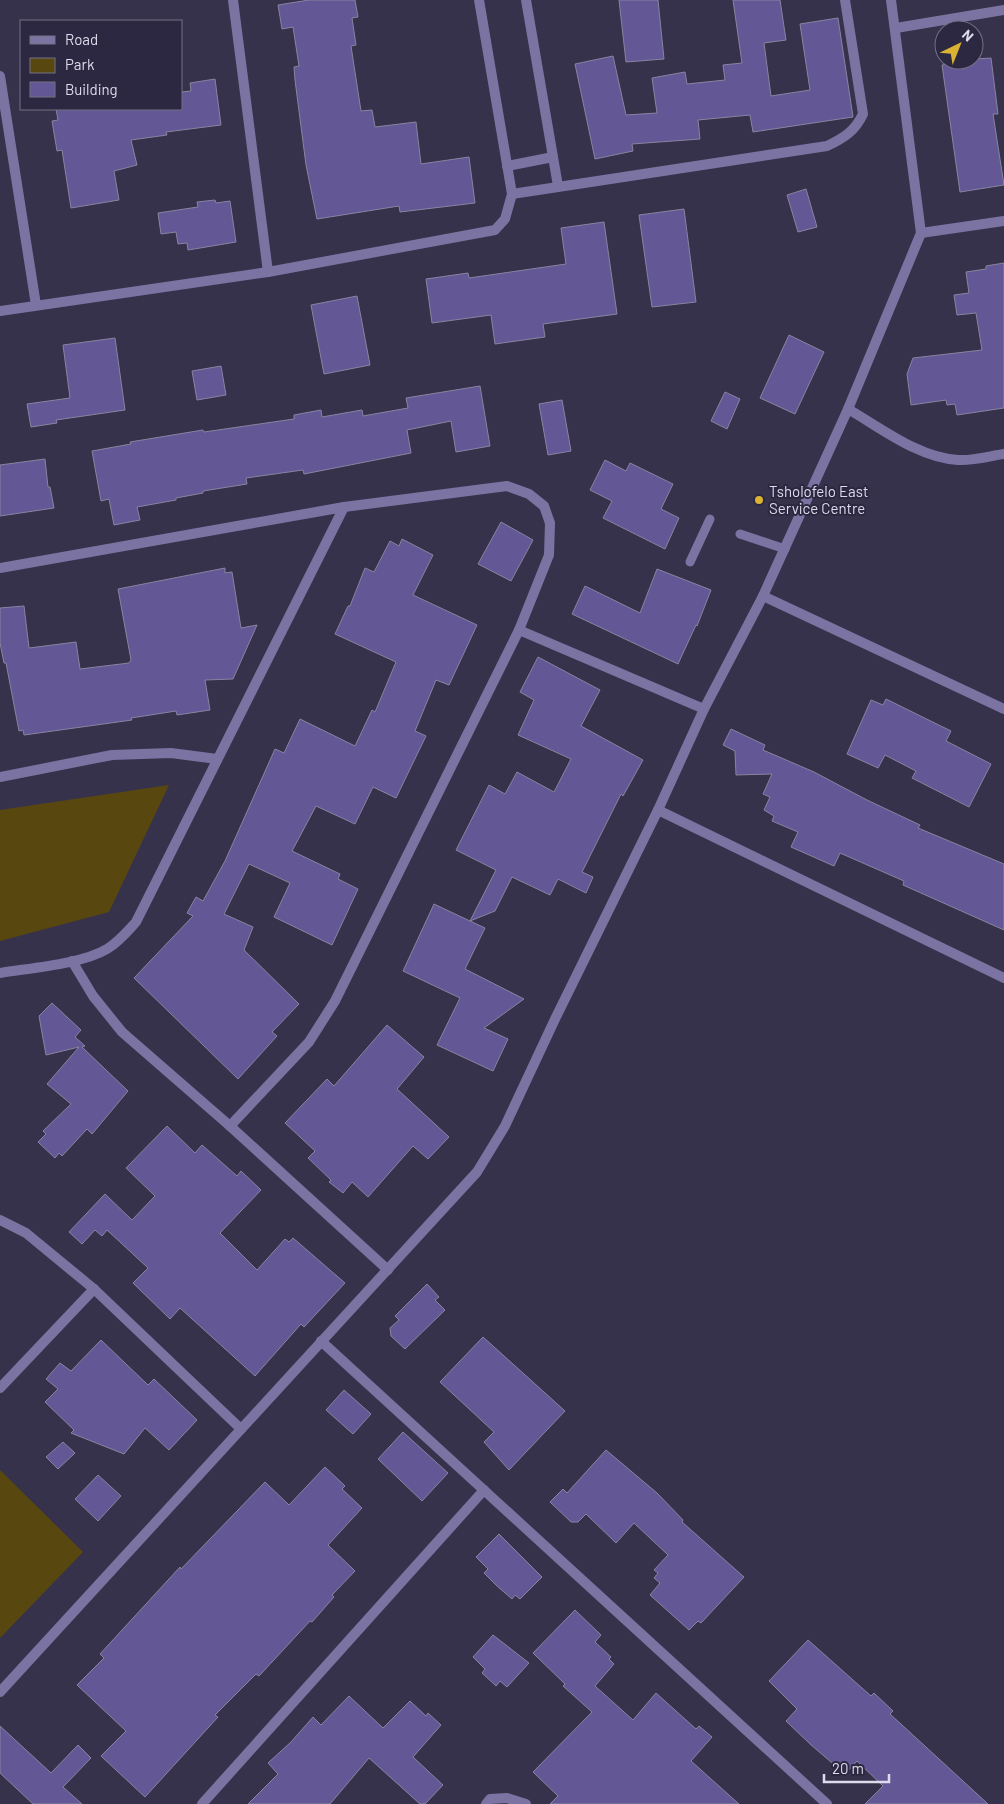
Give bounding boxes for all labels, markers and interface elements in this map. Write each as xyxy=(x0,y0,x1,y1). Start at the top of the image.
legend xyxy=(20,20,182,110)
north arrow xyxy=(934,20,984,70)
text: N xyxy=(959,26,977,45)
text: Road xyxy=(65,30,98,48)
text: Park xyxy=(65,55,95,73)
text: Building xyxy=(65,80,118,98)
place label: Tsholofelo East Service Centre xyxy=(769,482,868,517)
marker: Tsholofelo East Service Centre xyxy=(753,494,765,506)
scale bar xyxy=(824,1752,889,1784)
text: 20 m xyxy=(832,1759,864,1777)

